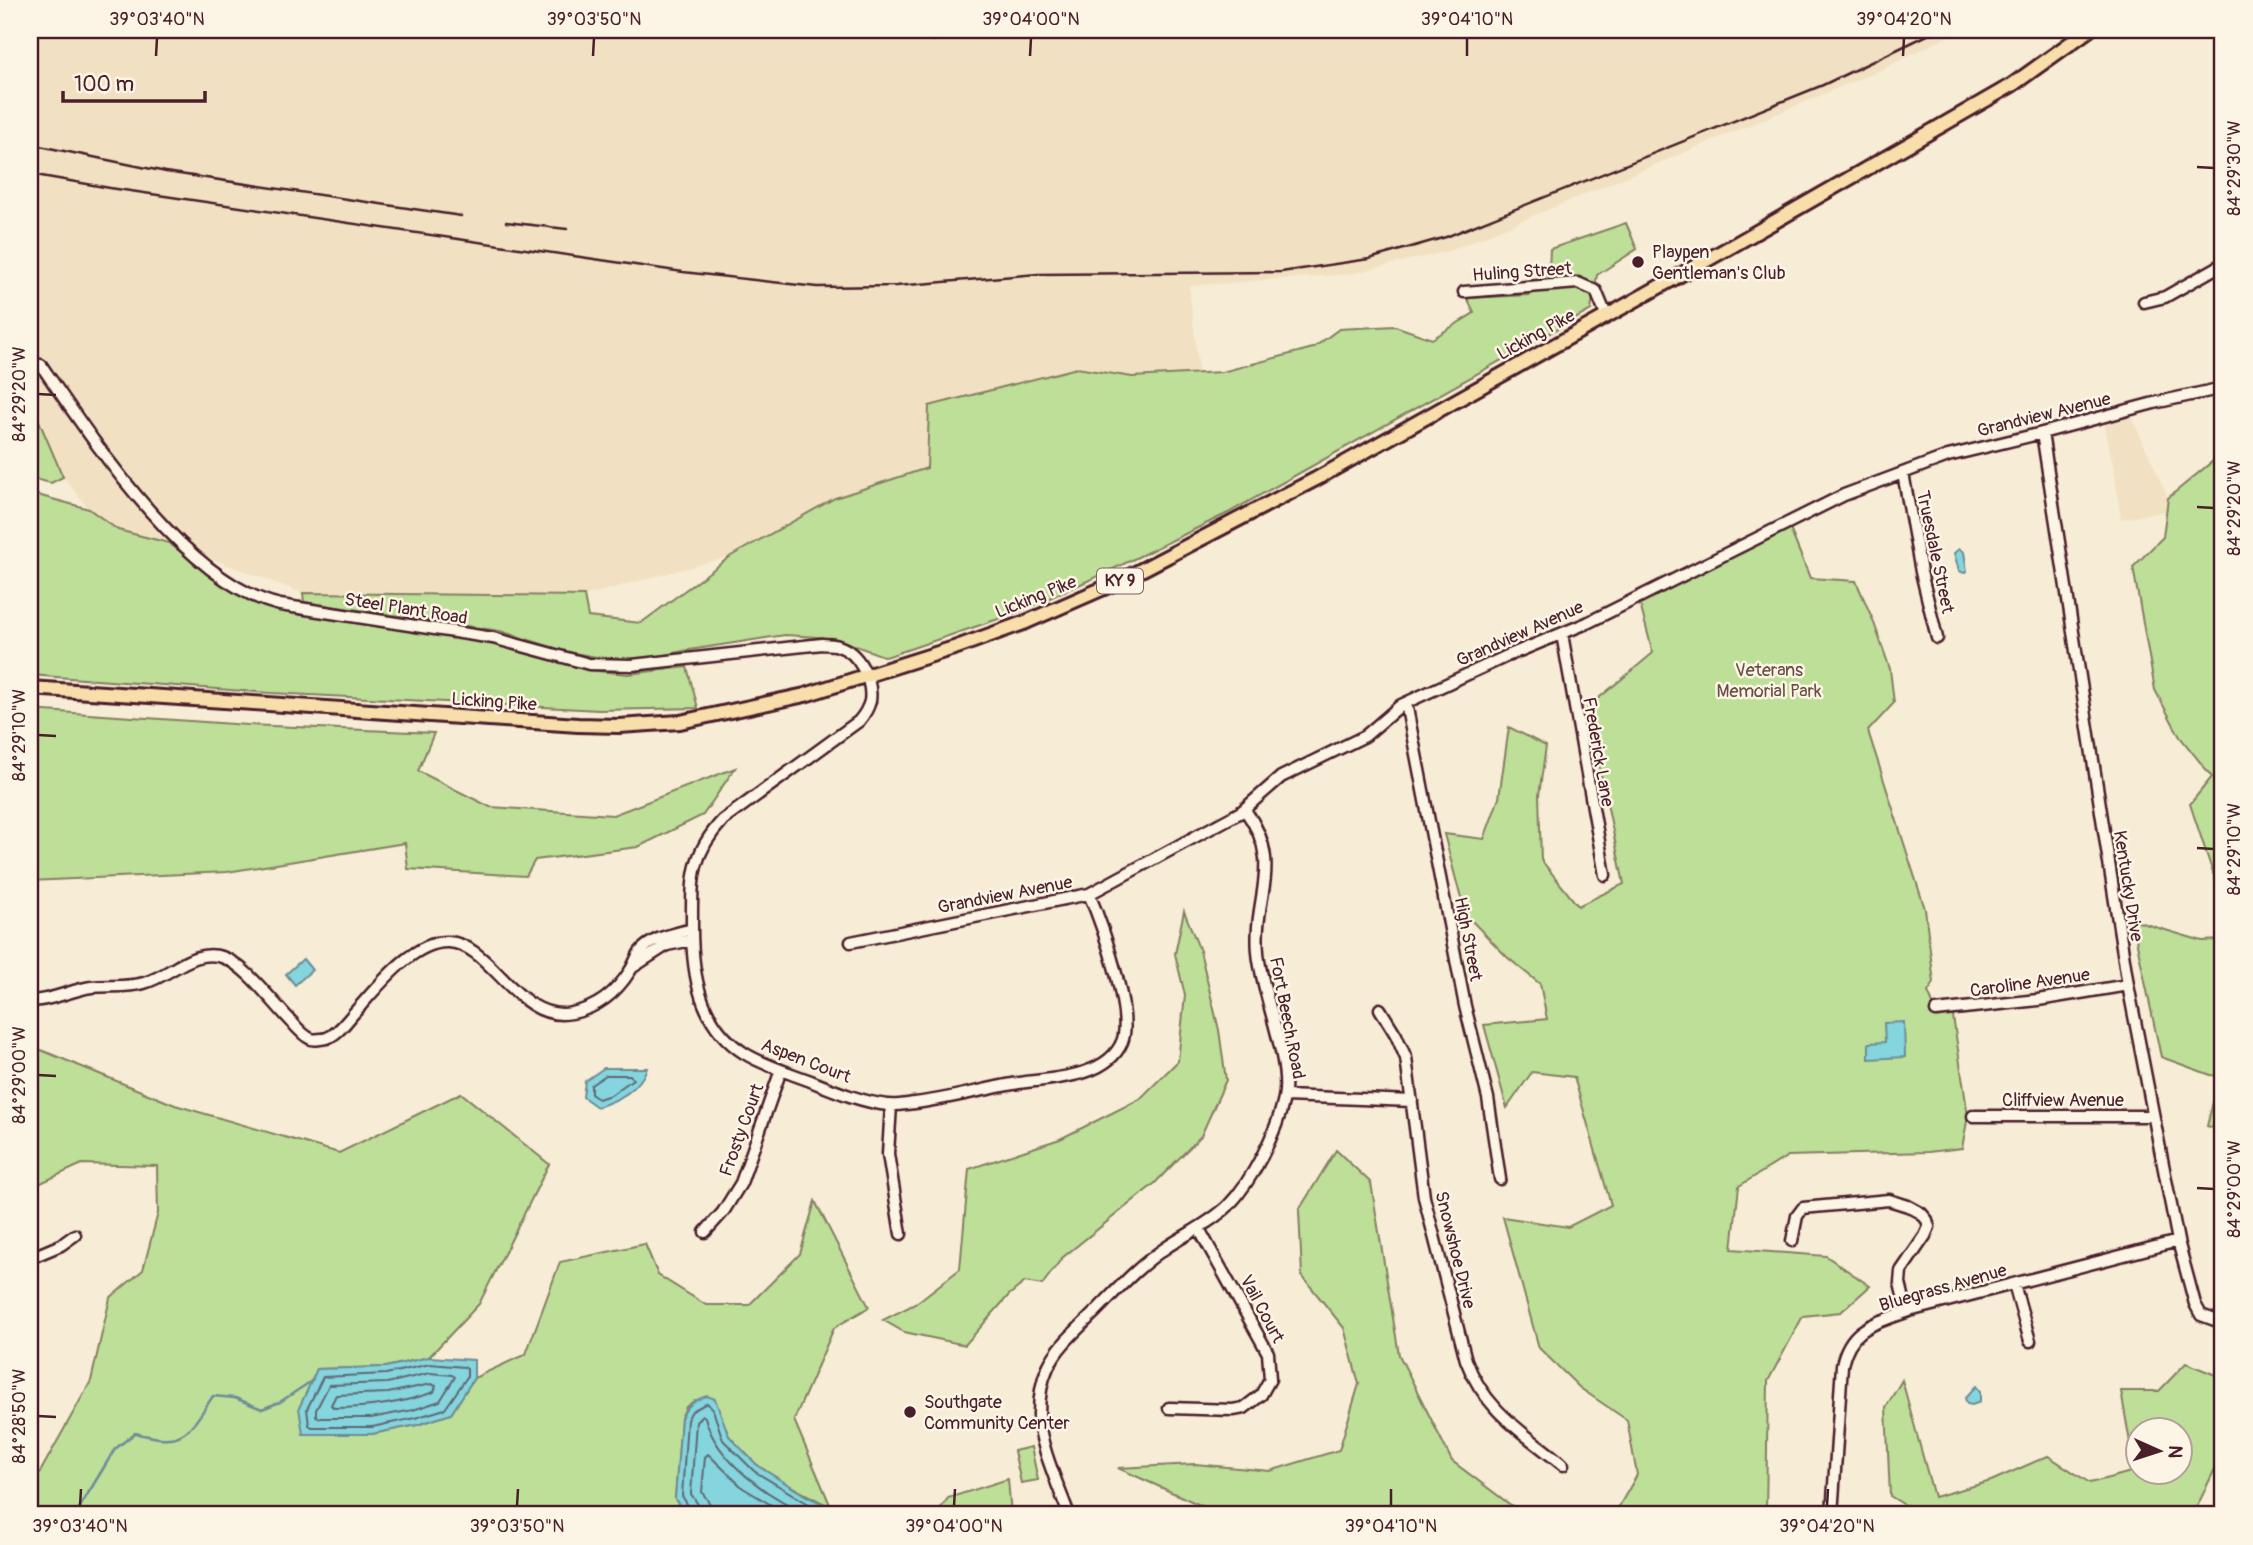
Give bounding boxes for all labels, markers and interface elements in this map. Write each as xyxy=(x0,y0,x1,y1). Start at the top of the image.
text: 39°03'40"N xyxy=(109,8,205,31)
text: 39°03'50"N xyxy=(547,8,641,31)
text: 39°04'00"N xyxy=(982,8,1080,31)
text: 39°04'10"N xyxy=(1421,8,1513,31)
text: 39°04'20"N xyxy=(1856,8,1952,31)
scale bar xyxy=(63,60,205,104)
text: 100 m xyxy=(74,71,134,98)
text: 84°29'30"W xyxy=(2223,120,2246,216)
place label: Playpen Gentleman's Club xyxy=(1652,241,1786,285)
marker: Playpen Gentleman's Club xyxy=(1630,254,1646,270)
street label: Huling Street xyxy=(1471,257,1573,287)
street label: Licking Pike xyxy=(1493,304,1579,366)
text: 84°29'20"W xyxy=(8,346,31,442)
street label: Grandview Avenue xyxy=(1975,387,2113,443)
text: 84°29'20"W xyxy=(2223,460,2246,556)
street label: Truesdale Street xyxy=(1911,489,1959,616)
road number: KY 9 xyxy=(1097,568,1143,594)
street label: Licking Pike xyxy=(992,570,1080,624)
street label: Steel Plant Road xyxy=(343,588,469,630)
street label: Grandview Avenue xyxy=(1453,596,1587,672)
park label: Veterans Memorial Park xyxy=(1716,659,1822,703)
street label: Licking Pike xyxy=(450,688,538,716)
text: 84°29'10"W xyxy=(8,689,31,781)
street label: Frederick Lane xyxy=(1577,695,1619,809)
text: 84°29'10"W xyxy=(2223,803,2246,895)
street label: Kentucky Drive xyxy=(2108,829,2148,943)
street label: Grandview Avenue xyxy=(936,871,1074,919)
street label: High Street xyxy=(1449,895,1488,984)
street label: Fort Beech Road xyxy=(1264,955,1310,1081)
street label: Caroline Avenue xyxy=(1969,963,2092,1003)
text: 84°29'00"W xyxy=(8,1026,31,1124)
street label: Aspen Court xyxy=(758,1033,855,1089)
street label: Frosty Court xyxy=(715,1080,770,1179)
street label: Cliffview Avenue xyxy=(2002,1089,2124,1112)
text: 84°29'00"W xyxy=(2223,1140,2246,1238)
street label: Snowshoe Drive xyxy=(1429,1189,1481,1311)
street label: Bluegrass Avenue xyxy=(1877,1259,2010,1317)
street label: Vail Court xyxy=(1234,1271,1290,1348)
text: 84°28'50"W xyxy=(8,1369,31,1463)
place label: Southgate Community Center xyxy=(924,1391,1070,1435)
marker: Southgate Community Center xyxy=(902,1404,918,1420)
north arrow xyxy=(2124,1416,2194,1486)
text: N xyxy=(2163,1445,2187,1459)
text: 39°03'40"N xyxy=(32,1515,128,1538)
text: 39°03'50"N xyxy=(470,1515,564,1538)
text: 39°04'00"N xyxy=(905,1515,1003,1538)
text: 39°04'10"N xyxy=(1345,1515,1437,1538)
text: 39°04'20"N xyxy=(1779,1515,1875,1538)

